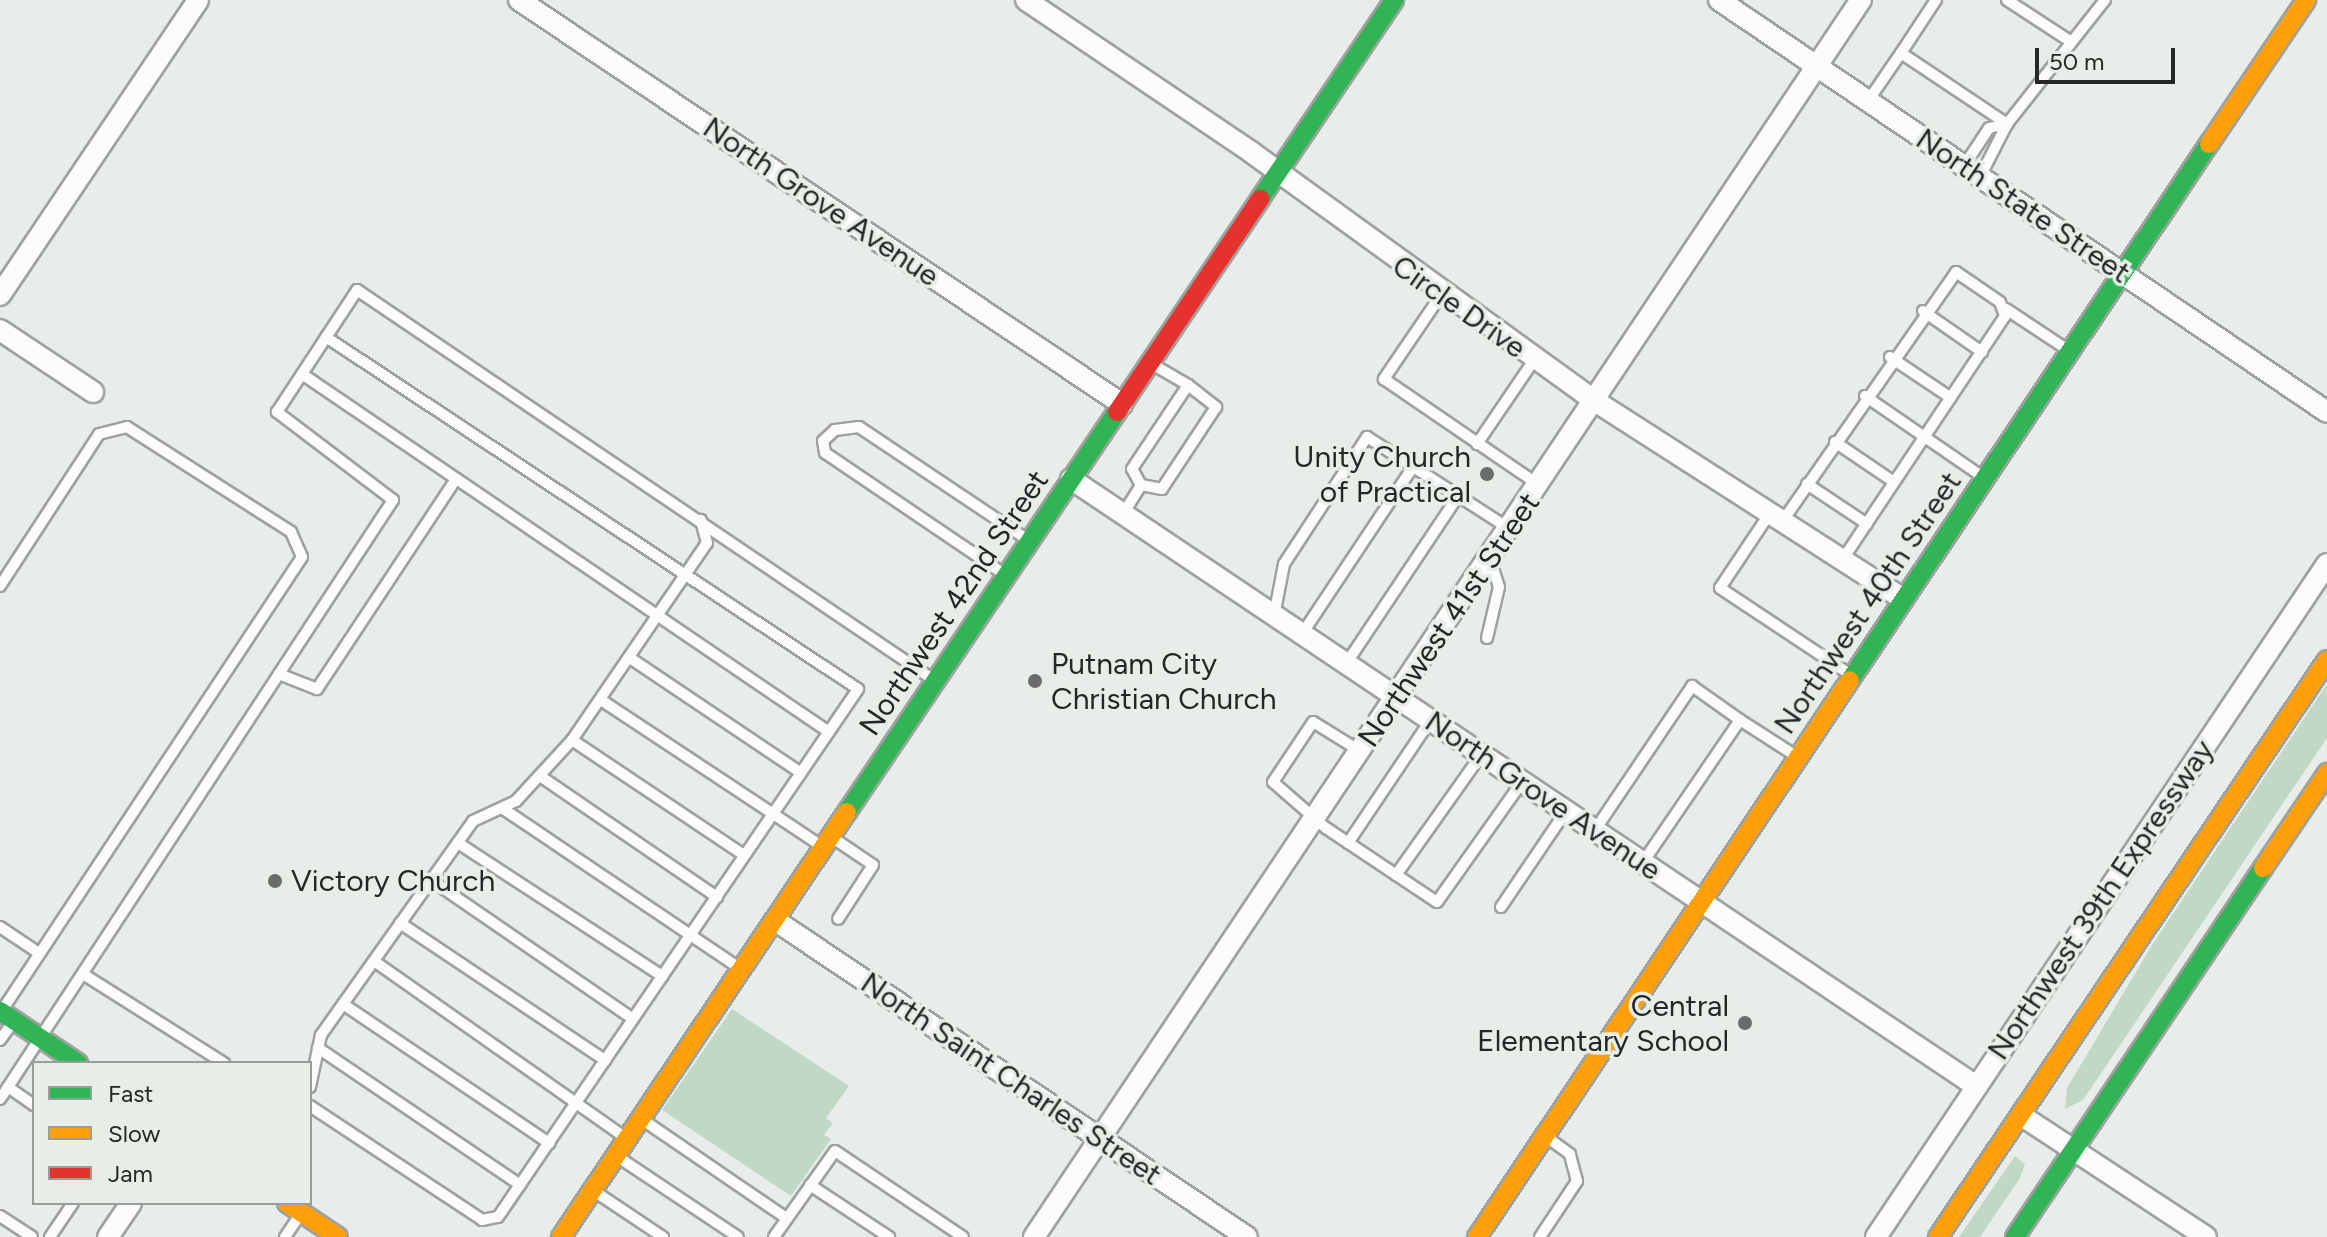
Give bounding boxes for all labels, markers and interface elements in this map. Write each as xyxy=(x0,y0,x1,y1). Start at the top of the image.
scale bar xyxy=(2039,32,2179,82)
text: 50 m xyxy=(2049,47,2105,76)
street label: North Grove Avenue xyxy=(696,110,946,294)
street label: North State Street xyxy=(1909,121,2137,291)
street label: Circle Drive xyxy=(1385,248,1533,366)
place label: Unity Church of Practical xyxy=(1293,439,1471,510)
street label: Northwest 42nd Street xyxy=(852,464,1056,742)
marker: Unity Church of Practical xyxy=(1478,465,1496,483)
street label: Northwest 40th Street xyxy=(1767,465,1969,741)
street label: Northwest 41st Street xyxy=(1351,486,1547,754)
place label: Putnam City Christian Church xyxy=(1051,646,1276,716)
marker: Putnam City Christian Church xyxy=(1026,672,1044,690)
street label: North Grove Avenue xyxy=(1418,704,1668,888)
street label: Northwest 39th Expressway xyxy=(1980,733,2222,1067)
place label: Victory Church xyxy=(291,863,495,899)
marker: Victory Church xyxy=(266,872,284,890)
street label: North Saint Charles Street xyxy=(854,965,1168,1193)
place label: Central Elementary School xyxy=(1477,988,1729,1058)
marker: Central Elementary School xyxy=(1736,1014,1754,1032)
legend xyxy=(32,1061,312,1205)
text: Fast xyxy=(108,1079,153,1108)
text: Slow xyxy=(108,1119,160,1148)
text: Jam xyxy=(108,1159,153,1188)

